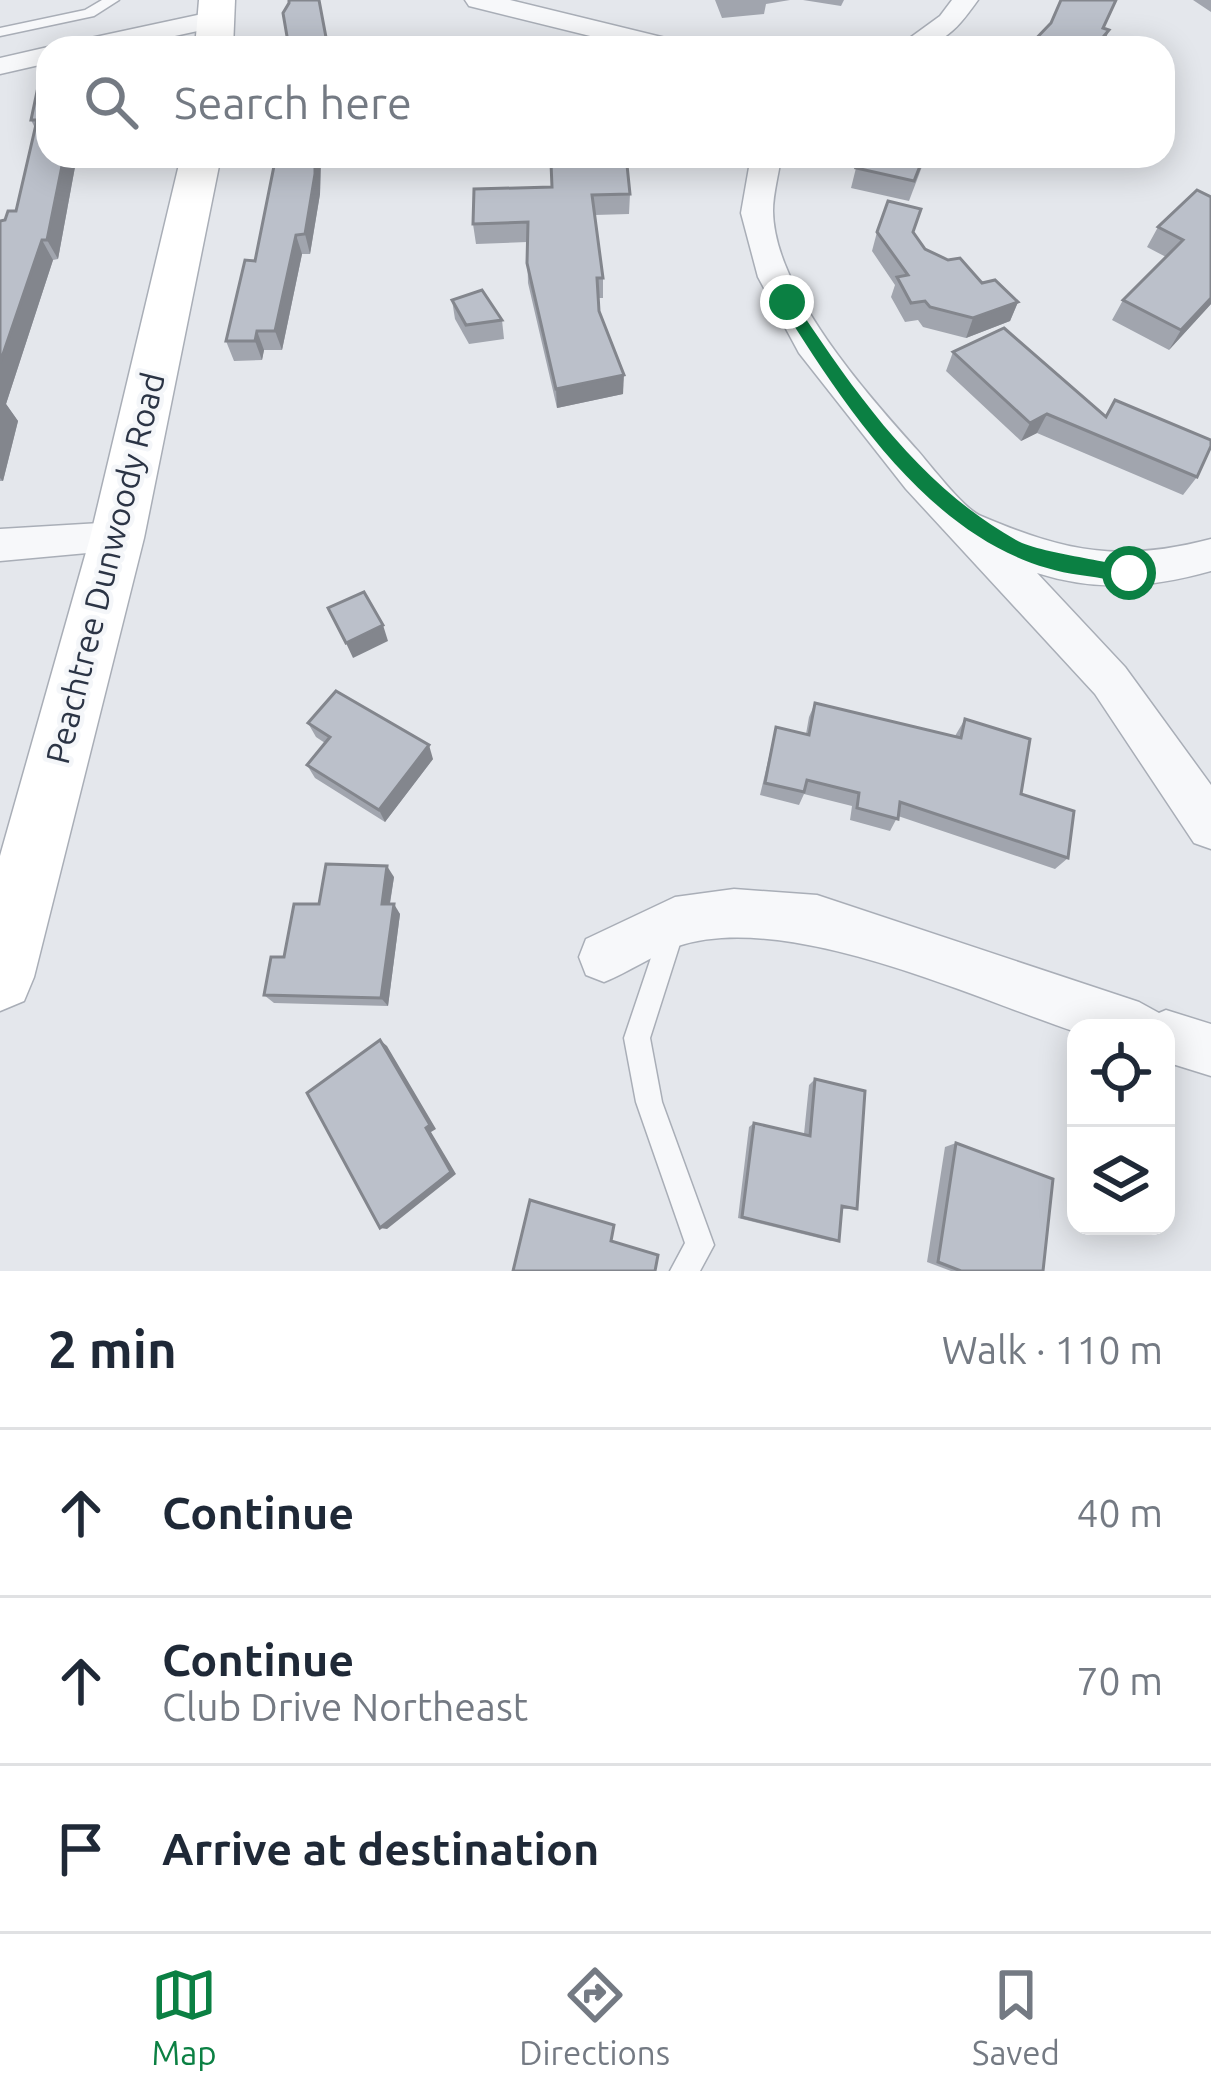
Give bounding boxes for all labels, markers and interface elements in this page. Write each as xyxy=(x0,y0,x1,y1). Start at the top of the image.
search box xyxy=(36,36,1175,168)
icon: search xyxy=(78,69,144,135)
text: Search here xyxy=(174,77,412,128)
route end xyxy=(760,275,814,329)
street label: Peachtree Dunwoody Road xyxy=(38,368,171,767)
route start xyxy=(1102,546,1156,600)
map controls xyxy=(1067,1019,1175,1235)
button: locate xyxy=(1067,1019,1175,1127)
button: layers xyxy=(1067,1127,1175,1235)
text: 2 min xyxy=(48,1320,177,1378)
text: Walk · 110 m xyxy=(942,1328,1163,1371)
icon: ahead xyxy=(48,1480,114,1546)
text: Continue xyxy=(162,1487,354,1538)
text: 40 m xyxy=(1076,1491,1163,1534)
text: Continue xyxy=(162,1634,354,1685)
icon: ahead xyxy=(48,1648,114,1714)
text: 70 m xyxy=(1076,1659,1163,1702)
text: Club Drive Northeast xyxy=(162,1685,528,1728)
icon: arrive xyxy=(48,1816,114,1882)
text: Arrive at destination xyxy=(162,1823,599,1874)
tab: Map xyxy=(151,1962,217,2071)
tab: Directions xyxy=(519,1962,670,2071)
tab: Saved xyxy=(972,1962,1060,2071)

